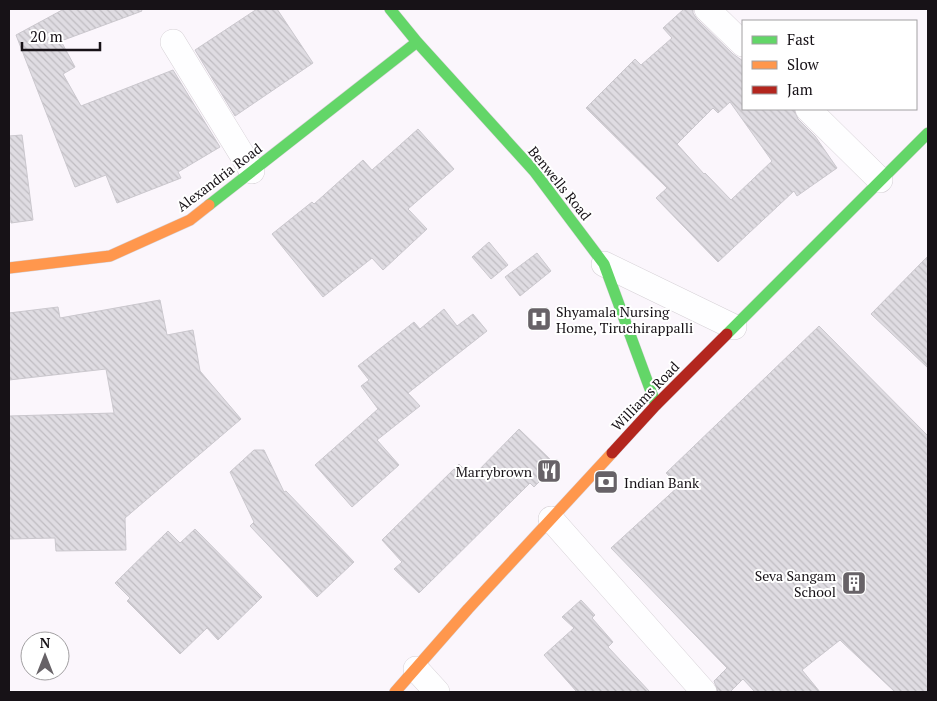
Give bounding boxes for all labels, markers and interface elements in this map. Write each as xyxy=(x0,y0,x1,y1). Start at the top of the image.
scale bar xyxy=(22,20,100,52)
legend xyxy=(742,20,917,110)
text: 20 m xyxy=(30,26,63,46)
text: Fast xyxy=(787,29,815,49)
text: Slow xyxy=(787,54,820,74)
text: Jam xyxy=(787,79,813,99)
street label: Alexandria Road xyxy=(172,139,266,215)
street label: Benwells Road xyxy=(524,142,596,224)
place label: Shyamala Nursing Home, Tiruchirappalli xyxy=(556,302,693,337)
hospital icon: Shyamala Nursing Home, Tiruchirappalli xyxy=(526,306,552,332)
street label: Williams Road xyxy=(607,357,683,435)
restaurant icon: Marrybrown xyxy=(536,458,562,484)
place label: Marrybrown xyxy=(456,462,533,481)
bank icon: Indian Bank xyxy=(593,469,619,495)
place label: Indian Bank xyxy=(624,473,700,492)
place label: Seva Sangam School xyxy=(755,566,836,601)
building icon: Seva Sangam School xyxy=(841,570,867,596)
north arrow xyxy=(20,631,70,681)
text: N xyxy=(40,633,51,652)

